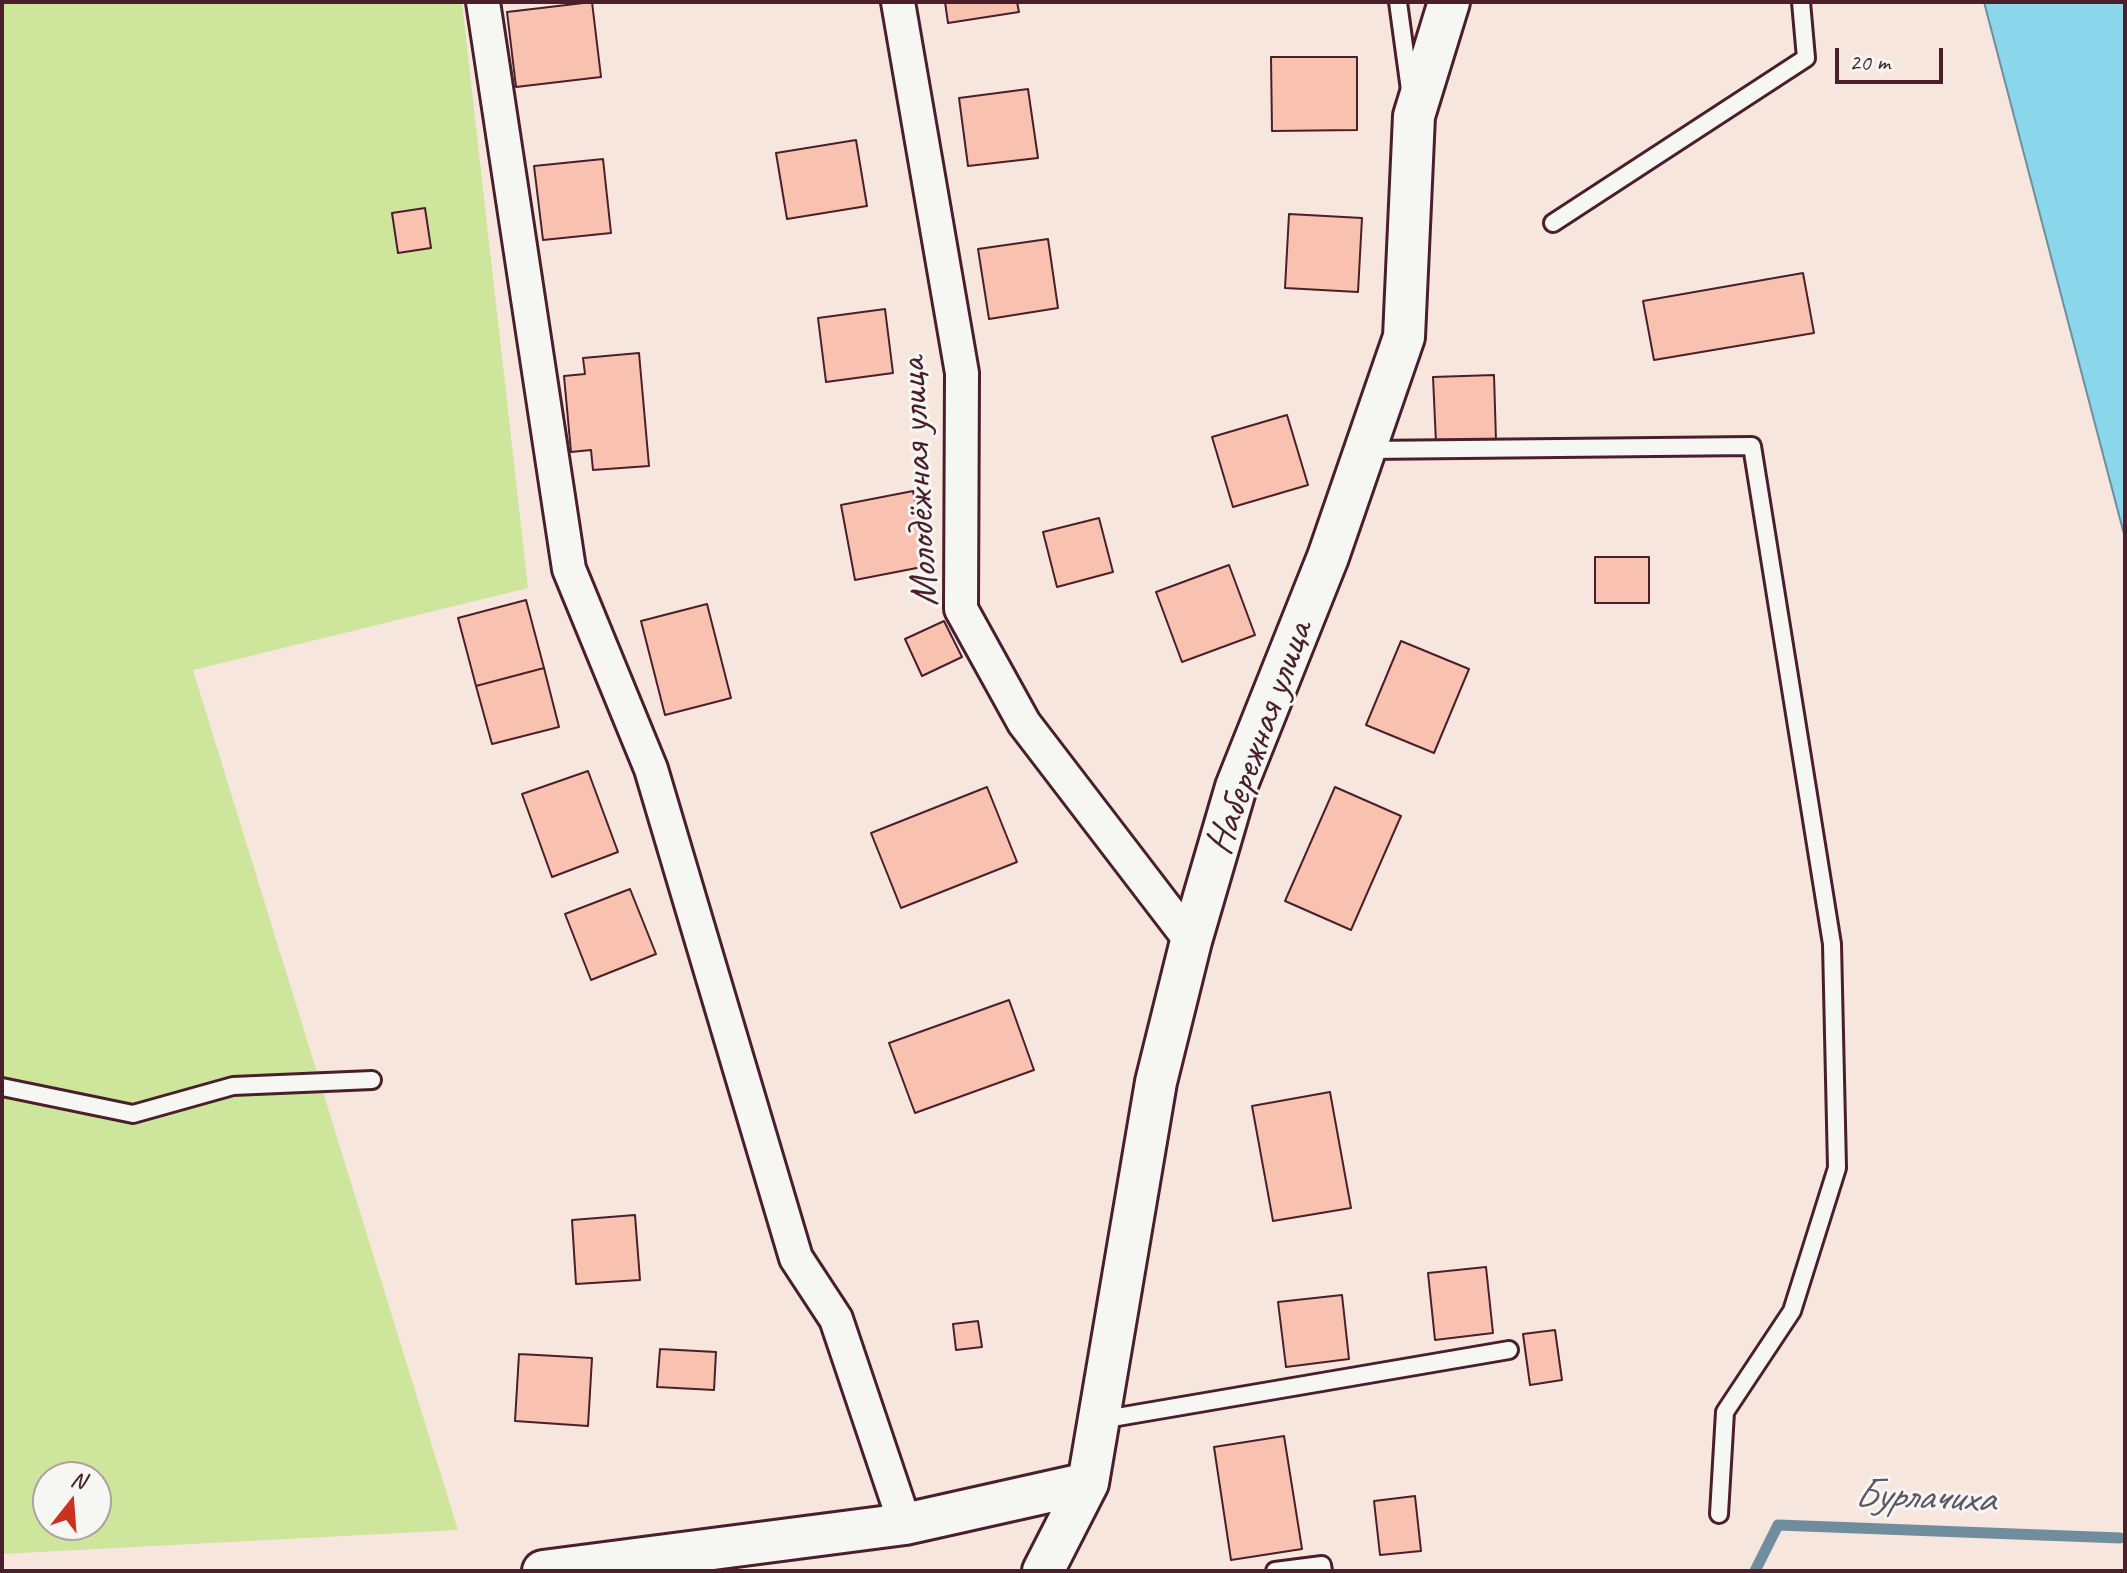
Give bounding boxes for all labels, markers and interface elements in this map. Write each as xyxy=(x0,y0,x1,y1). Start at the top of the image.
scale bar xyxy=(1839,32,1947,82)
text: 20 m xyxy=(1849,47,1890,77)
street label: Молодёжная улица xyxy=(890,356,950,608)
street label: Набережная улица xyxy=(1196,615,1324,861)
north arrow xyxy=(32,1461,112,1541)
text: N xyxy=(68,1465,89,1495)
water label: Бурлачиха xyxy=(1853,1470,1995,1526)

